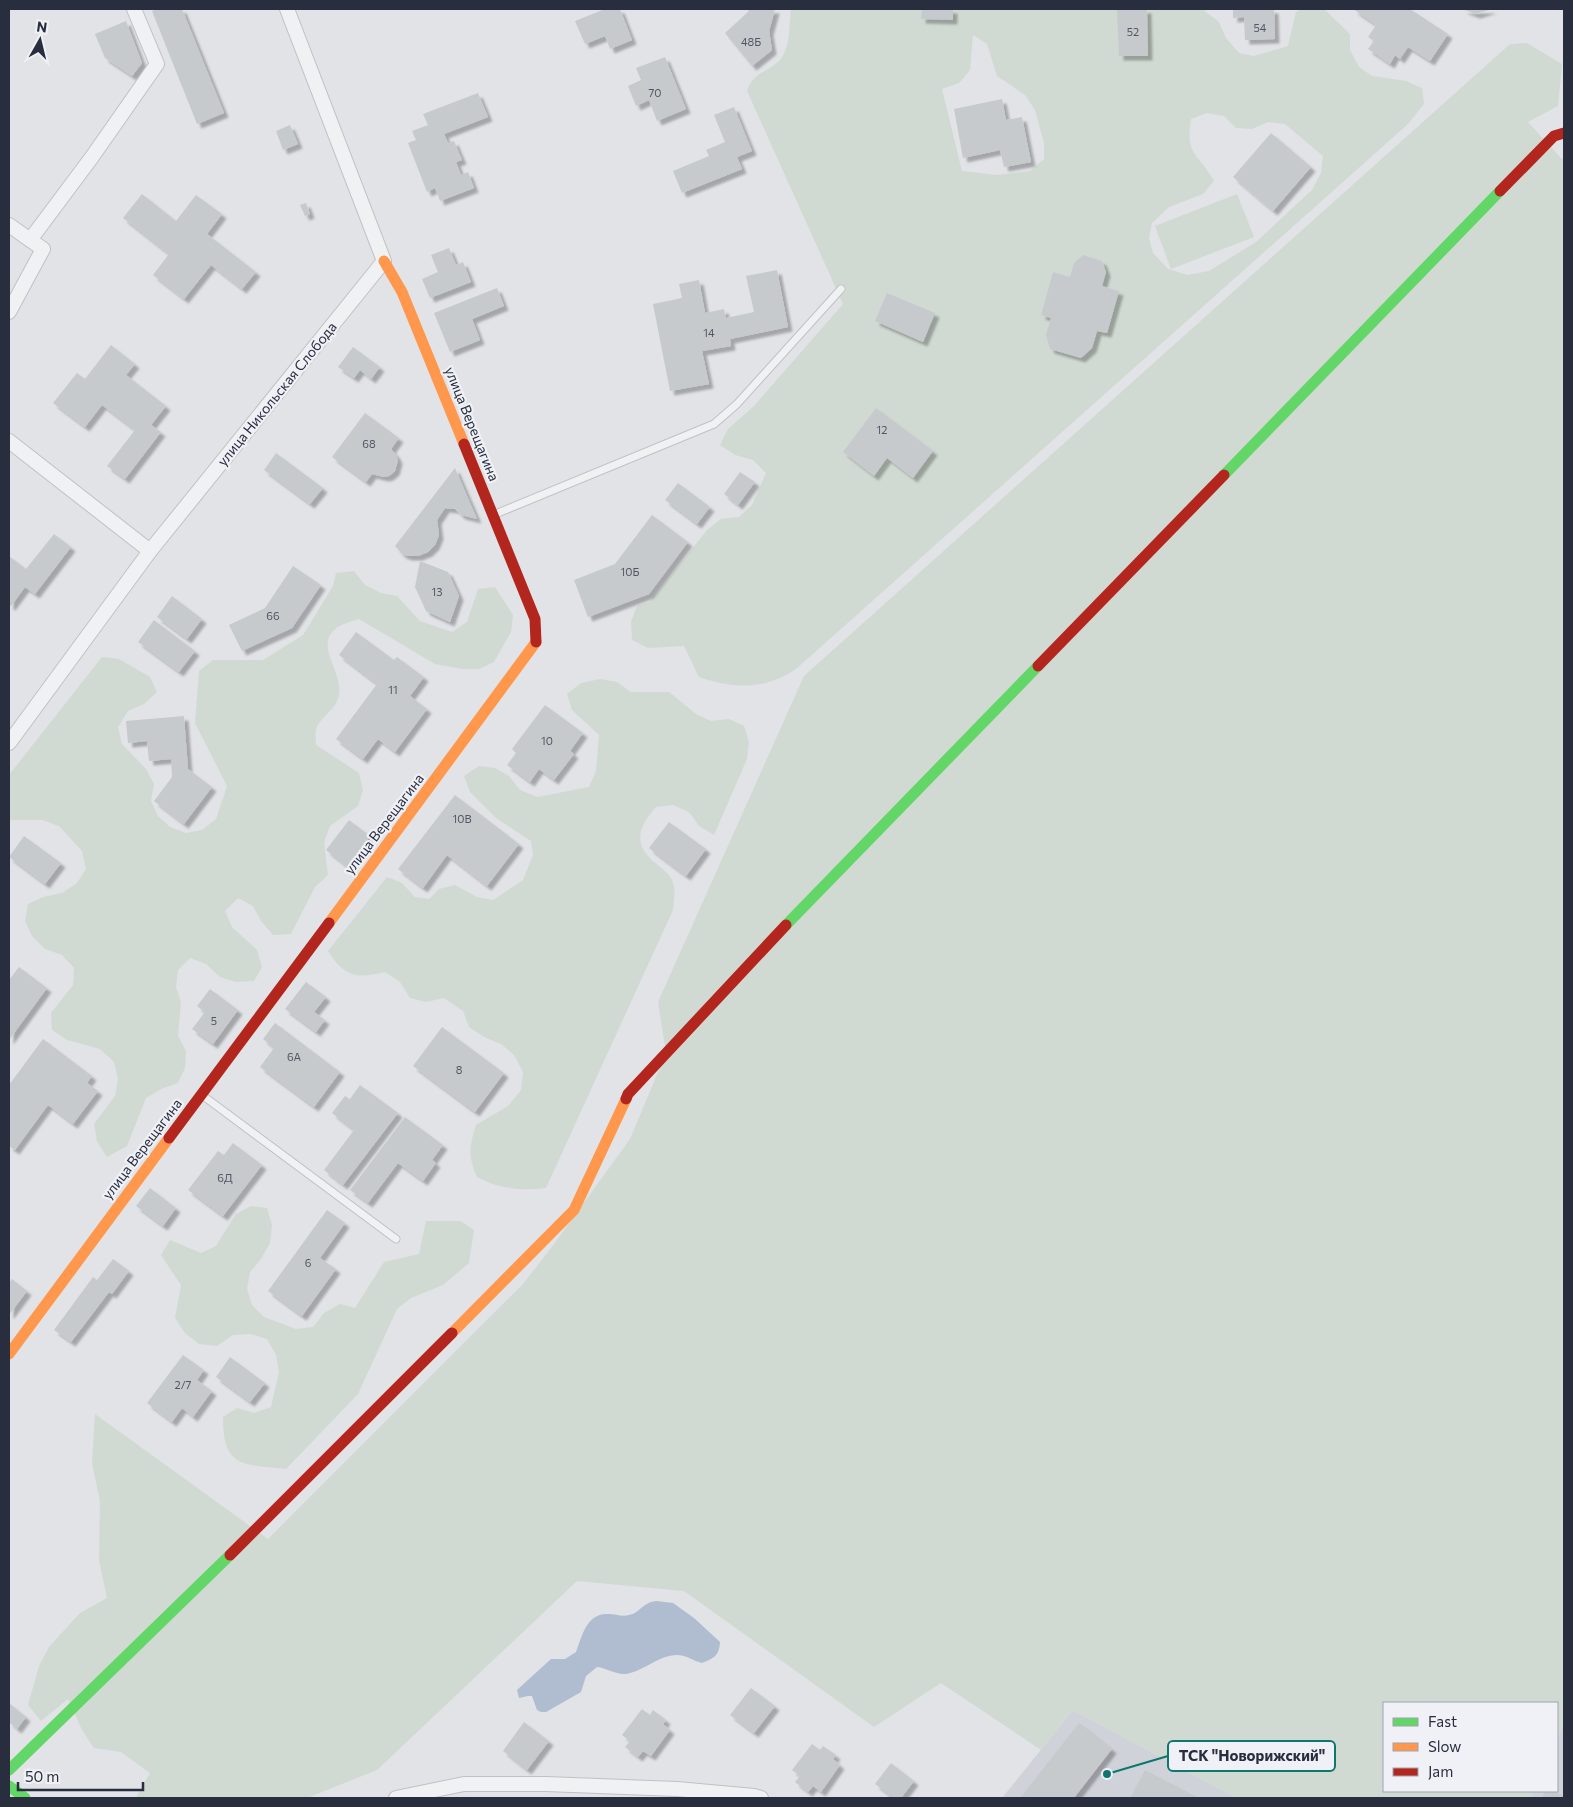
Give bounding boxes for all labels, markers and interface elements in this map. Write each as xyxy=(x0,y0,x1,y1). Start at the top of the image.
north arrow xyxy=(15,15,65,65)
text: N xyxy=(35,17,48,36)
house number: 54 xyxy=(1254,21,1267,34)
house number: 52 xyxy=(1127,25,1139,38)
house number: 48Б xyxy=(741,35,761,48)
house number: 70 xyxy=(649,86,661,99)
street label: улица Никольская Слобода xyxy=(213,318,340,469)
house number: 14 xyxy=(703,326,715,339)
street label: улица Верещагина xyxy=(442,364,503,483)
house number: 12 xyxy=(877,423,887,436)
house number: 68 xyxy=(362,437,376,450)
house number: 10Б xyxy=(621,565,639,578)
house number: 13 xyxy=(432,585,442,598)
house number: 66 xyxy=(266,609,280,622)
house number: 11 xyxy=(388,683,398,696)
house number: 10 xyxy=(541,734,553,747)
street label: улица Верещагина xyxy=(340,770,427,877)
house number: 10В xyxy=(453,812,472,825)
house number: 5 xyxy=(211,1014,217,1027)
house number: 6А xyxy=(287,1050,301,1063)
house number: 8 xyxy=(456,1063,463,1076)
street label: улица Верещагина xyxy=(98,1095,185,1202)
house number: 6Д xyxy=(217,1171,233,1184)
house number: 6 xyxy=(305,1256,312,1269)
house number: 2/7 xyxy=(175,1378,192,1391)
legend xyxy=(1383,1702,1558,1792)
text: Fast xyxy=(1428,1712,1457,1730)
text: Slow xyxy=(1428,1737,1461,1755)
callout: ТСК "Новорижский" xyxy=(1168,1741,1335,1771)
text: ТСК "Новорижский" xyxy=(1179,1746,1325,1764)
scale bar xyxy=(18,1760,142,1792)
text: Jam xyxy=(1428,1762,1453,1780)
text: 50 m xyxy=(25,1767,59,1785)

